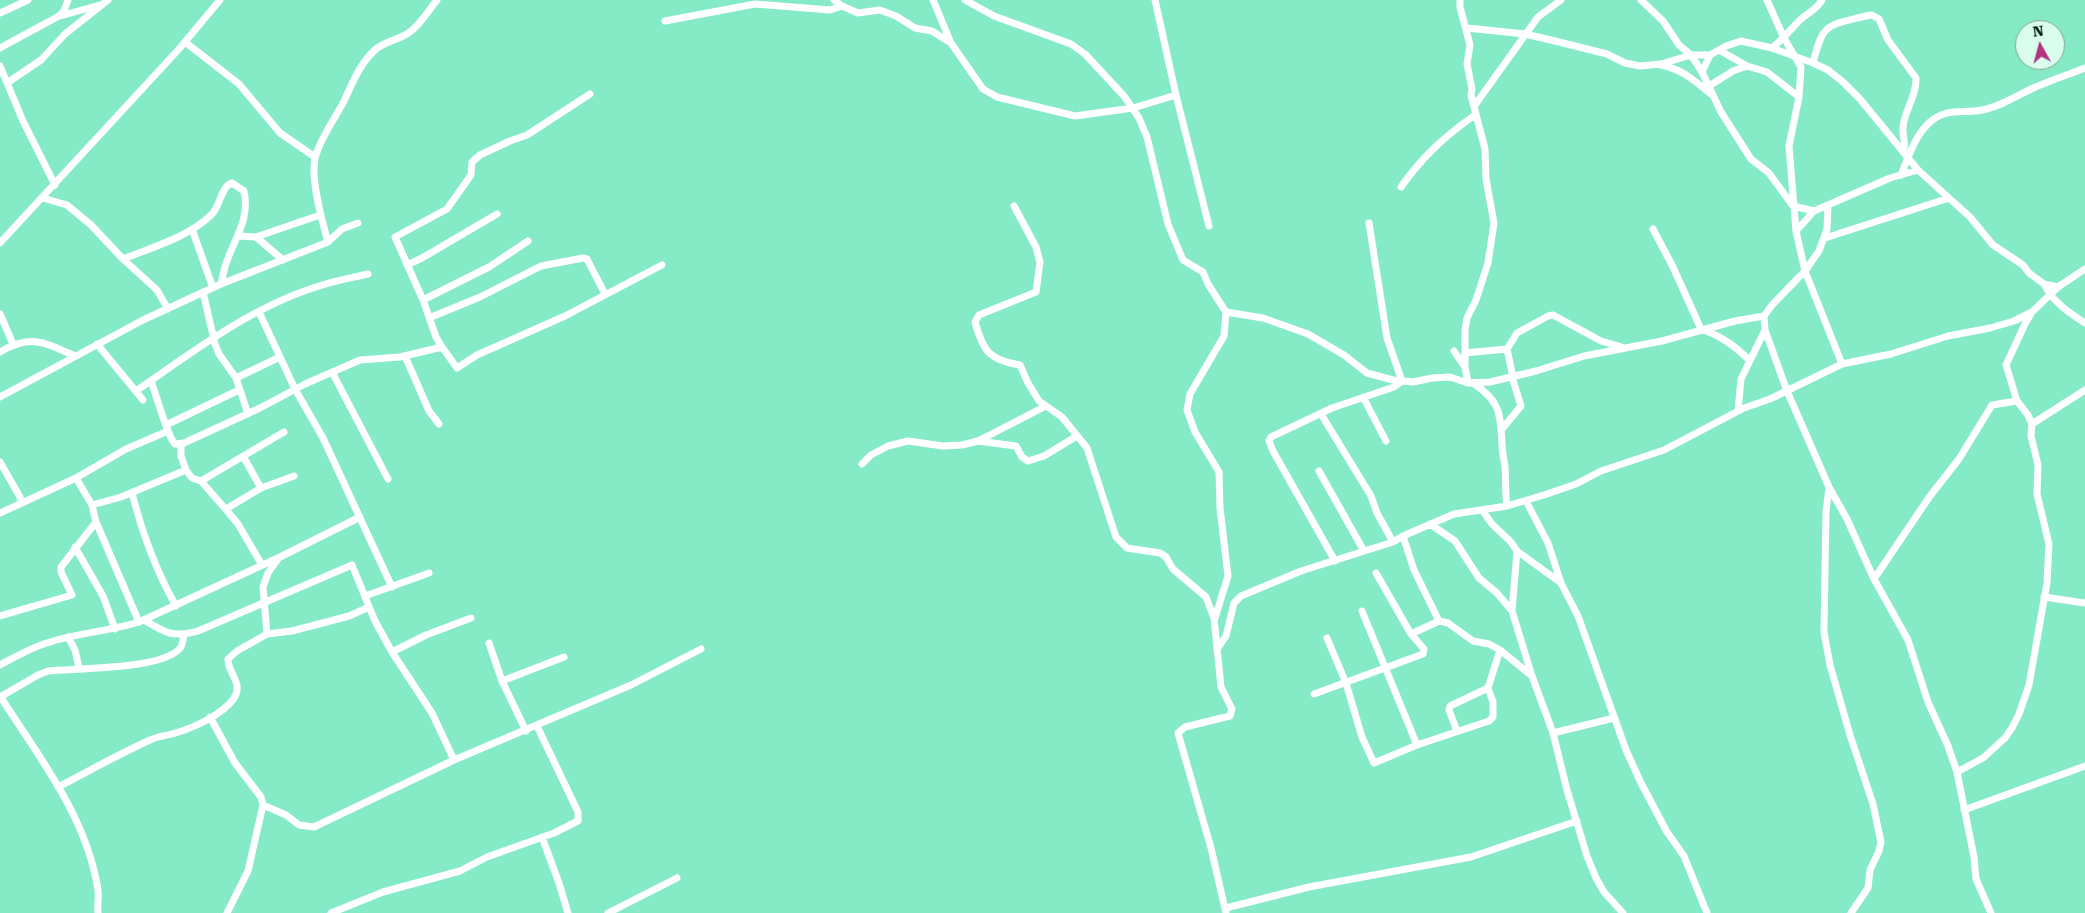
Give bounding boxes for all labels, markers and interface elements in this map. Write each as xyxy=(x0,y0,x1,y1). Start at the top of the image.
north arrow xyxy=(2015,20,2065,70)
text: N xyxy=(2032,23,2045,40)

